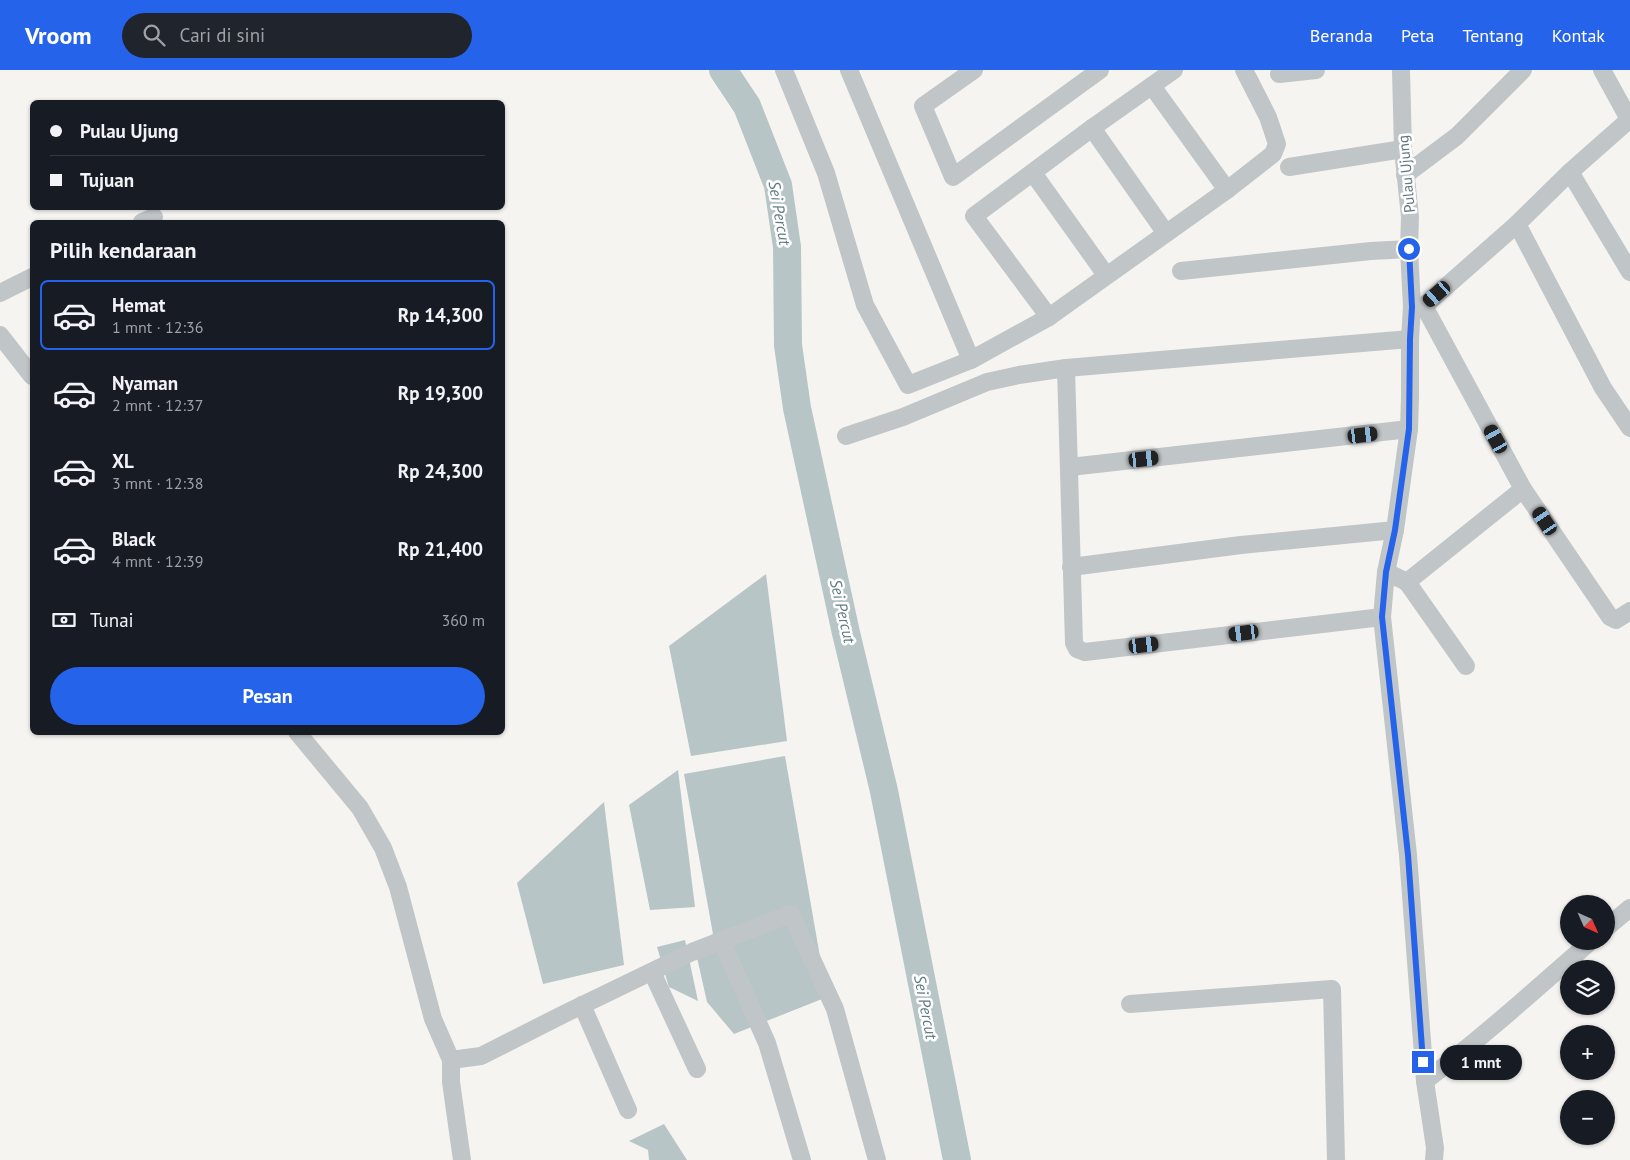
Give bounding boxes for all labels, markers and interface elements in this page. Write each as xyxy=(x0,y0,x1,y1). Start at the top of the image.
search box xyxy=(122,13,472,58)
text: Vroom xyxy=(25,20,92,51)
icon: search xyxy=(140,21,168,49)
text: Cari di sini xyxy=(180,23,265,47)
text: Beranda xyxy=(1310,24,1373,47)
text: Peta xyxy=(1401,24,1435,47)
text: Tentang xyxy=(1463,24,1524,47)
text: Kontak xyxy=(1552,24,1605,47)
text: Pulau Ujung xyxy=(80,119,178,143)
street label: Pulau Ujung xyxy=(1393,134,1419,214)
text: Tujuan xyxy=(80,168,134,192)
water label: Sei Percut xyxy=(765,179,796,248)
text: Pilih kendaraan xyxy=(50,236,196,264)
route start xyxy=(1398,238,1420,260)
car xyxy=(1420,278,1453,310)
icon: car xyxy=(52,293,97,338)
text: Hemat xyxy=(112,293,165,317)
text: Rp 14,300 xyxy=(398,303,483,327)
text: 1 mnt · 12:36 xyxy=(112,317,203,337)
icon: car xyxy=(52,371,97,416)
text: Nyaman xyxy=(112,371,178,395)
text: Rp 19,300 xyxy=(398,381,483,405)
text: 2 mnt · 12:37 xyxy=(112,395,203,415)
car xyxy=(1482,422,1509,456)
car xyxy=(1347,426,1378,444)
icon: car xyxy=(52,449,97,494)
text: XL xyxy=(112,449,134,473)
car xyxy=(1128,450,1159,468)
text: Rp 24,300 xyxy=(398,459,483,483)
text: 3 mnt · 12:38 xyxy=(112,473,203,493)
car xyxy=(1530,504,1559,538)
icon: car xyxy=(52,527,97,572)
text: Black xyxy=(112,527,156,551)
text: Rp 21,400 xyxy=(398,537,483,561)
text: 4 mnt · 12:39 xyxy=(112,551,203,571)
water label: Sei Percut xyxy=(826,577,860,646)
icon: cash xyxy=(50,606,78,634)
text: Tunai xyxy=(90,608,134,632)
text: 360 m xyxy=(442,610,485,630)
car xyxy=(1228,624,1259,642)
car xyxy=(1128,636,1159,654)
button: Pesan xyxy=(50,667,485,725)
north arrow xyxy=(1560,895,1615,950)
map controls xyxy=(1560,895,1615,1145)
button: layers xyxy=(1560,960,1615,1015)
water label: Sei Percut xyxy=(910,973,942,1042)
button: + xyxy=(1560,1025,1615,1080)
callout: 1 mnt xyxy=(1440,1044,1523,1080)
route end xyxy=(1412,1051,1434,1073)
text: 1 mnt xyxy=(1461,1052,1501,1072)
button: − xyxy=(1560,1090,1615,1145)

